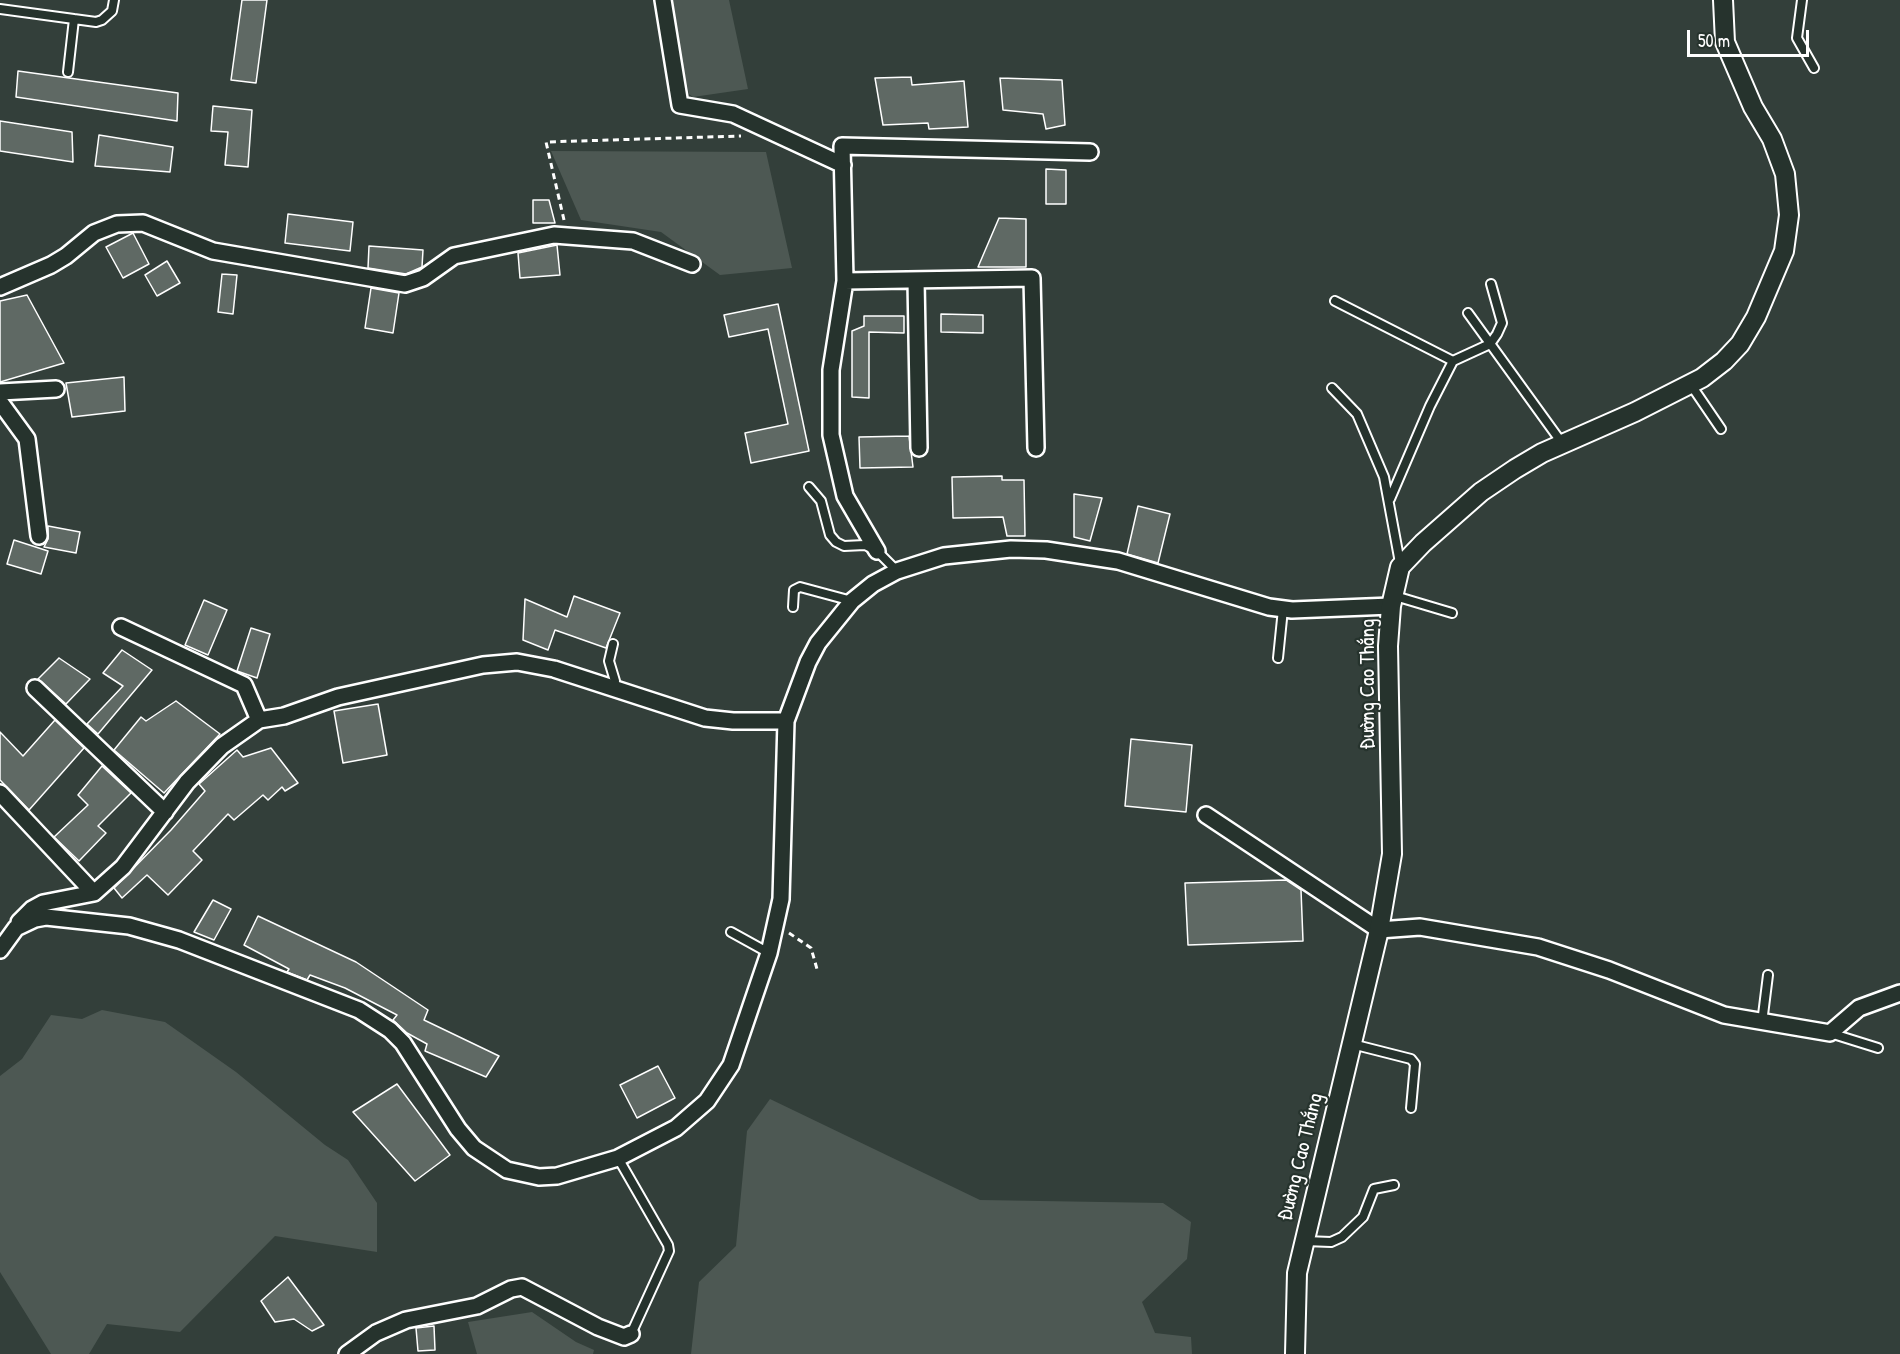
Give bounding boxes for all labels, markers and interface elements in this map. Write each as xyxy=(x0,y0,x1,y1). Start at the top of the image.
scale bar xyxy=(1690,18,1812,56)
text: 50 m xyxy=(1698,28,1730,53)
street label: Đường Cao Thắng xyxy=(1355,619,1381,749)
street label: Đường Cao Thắng xyxy=(1273,1090,1329,1224)

